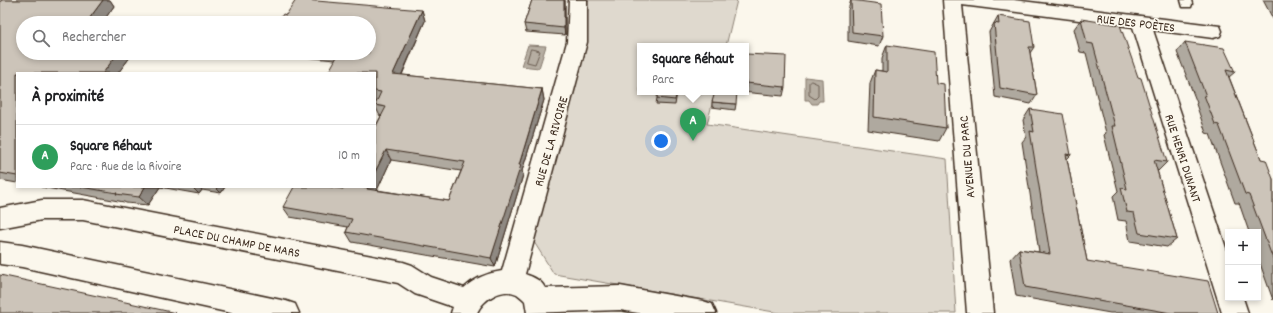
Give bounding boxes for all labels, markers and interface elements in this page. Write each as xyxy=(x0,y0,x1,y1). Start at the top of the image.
street label: RUE DES POÈTES xyxy=(1095,10,1176,39)
search box xyxy=(16,16,376,60)
icon: search xyxy=(30,27,52,49)
text: Rechercher xyxy=(62,27,126,49)
popup xyxy=(637,43,749,95)
text: Square Réhaut xyxy=(652,49,734,71)
text: Parc xyxy=(652,71,674,90)
text: À proximité xyxy=(32,86,104,110)
street label: RUE DE LA RIVOIRE xyxy=(530,94,574,189)
pin: A xyxy=(680,108,706,141)
street label: RUE HENRI DUNANT xyxy=(1158,112,1205,205)
street label: AVENUE DU PARC xyxy=(955,114,982,199)
your location xyxy=(651,131,671,151)
text: Square Réhaut xyxy=(70,136,152,158)
text: A xyxy=(41,147,49,166)
text: 10 m xyxy=(338,147,360,166)
text: Parc · Rue de la Rivoire xyxy=(70,158,181,177)
street label: PLACE DU CHAMP DE MARS xyxy=(172,221,302,264)
map controls xyxy=(1225,229,1261,301)
button: + xyxy=(1225,229,1261,265)
button: − xyxy=(1225,265,1261,301)

